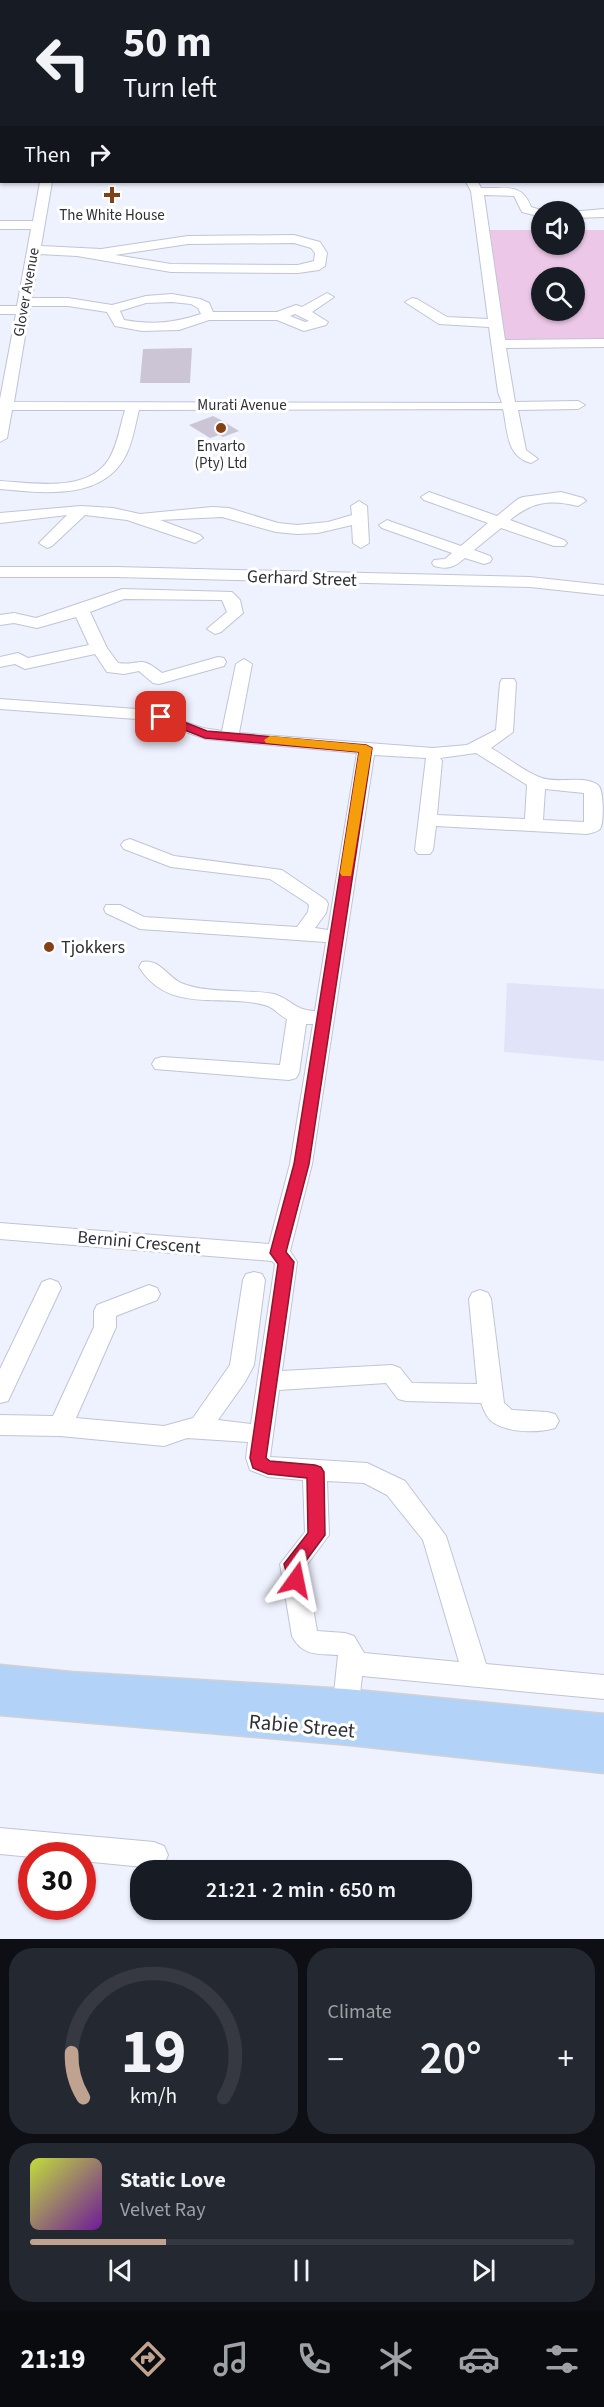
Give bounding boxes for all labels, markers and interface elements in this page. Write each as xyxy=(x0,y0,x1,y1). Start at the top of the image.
text: 50 m xyxy=(123,13,212,73)
icon: left xyxy=(24,24,102,102)
text: Turn left xyxy=(123,69,217,108)
icon: right xyxy=(83,138,116,171)
text: Then xyxy=(24,139,71,171)
marker: The White House xyxy=(103,186,121,204)
map controls xyxy=(531,201,585,321)
button: sound xyxy=(531,201,585,255)
place label: The White House xyxy=(59,205,165,226)
street label: Glover Avenue xyxy=(8,246,45,338)
button: search xyxy=(531,267,585,321)
street label: Murati Avenue xyxy=(197,395,287,416)
marker: Envarto (Pty) Ltd xyxy=(214,421,228,435)
place label: Envarto (Pty) Ltd xyxy=(195,436,247,474)
street label: Gerhard Street xyxy=(247,564,357,593)
pin xyxy=(135,691,186,742)
icon: arrive xyxy=(144,700,177,733)
place label: Tjokkers xyxy=(61,935,125,960)
marker: Tjokkers xyxy=(42,940,56,954)
street label: Bernini Crescent xyxy=(76,1225,202,1260)
position arrow xyxy=(264,1548,328,1612)
street label: Rabie Street xyxy=(248,1706,356,1746)
speed limit sign: 30 xyxy=(18,1842,96,1920)
text: 21:21 · 2 min · 650 m xyxy=(206,1874,396,1906)
text: Climate xyxy=(328,1998,392,2026)
text: 19 xyxy=(120,2008,186,2097)
text: 20° xyxy=(420,2027,482,2091)
text: − xyxy=(328,2036,344,2083)
text: + xyxy=(558,2036,574,2083)
text: km/h xyxy=(129,2081,177,2112)
text: Static Love xyxy=(120,2164,226,2196)
text: Velvet Ray xyxy=(120,2196,206,2224)
icon: previous xyxy=(104,2254,137,2287)
icon: pause xyxy=(285,2254,318,2287)
icon: next xyxy=(467,2254,500,2287)
icon: directions xyxy=(127,2338,169,2380)
icon: music xyxy=(210,2338,252,2380)
icon: phone xyxy=(293,2338,335,2380)
icon: climate xyxy=(375,2338,417,2380)
icon: car xyxy=(458,2338,500,2380)
icon: filters xyxy=(541,2338,583,2380)
text: 21:19 xyxy=(20,2340,86,2379)

